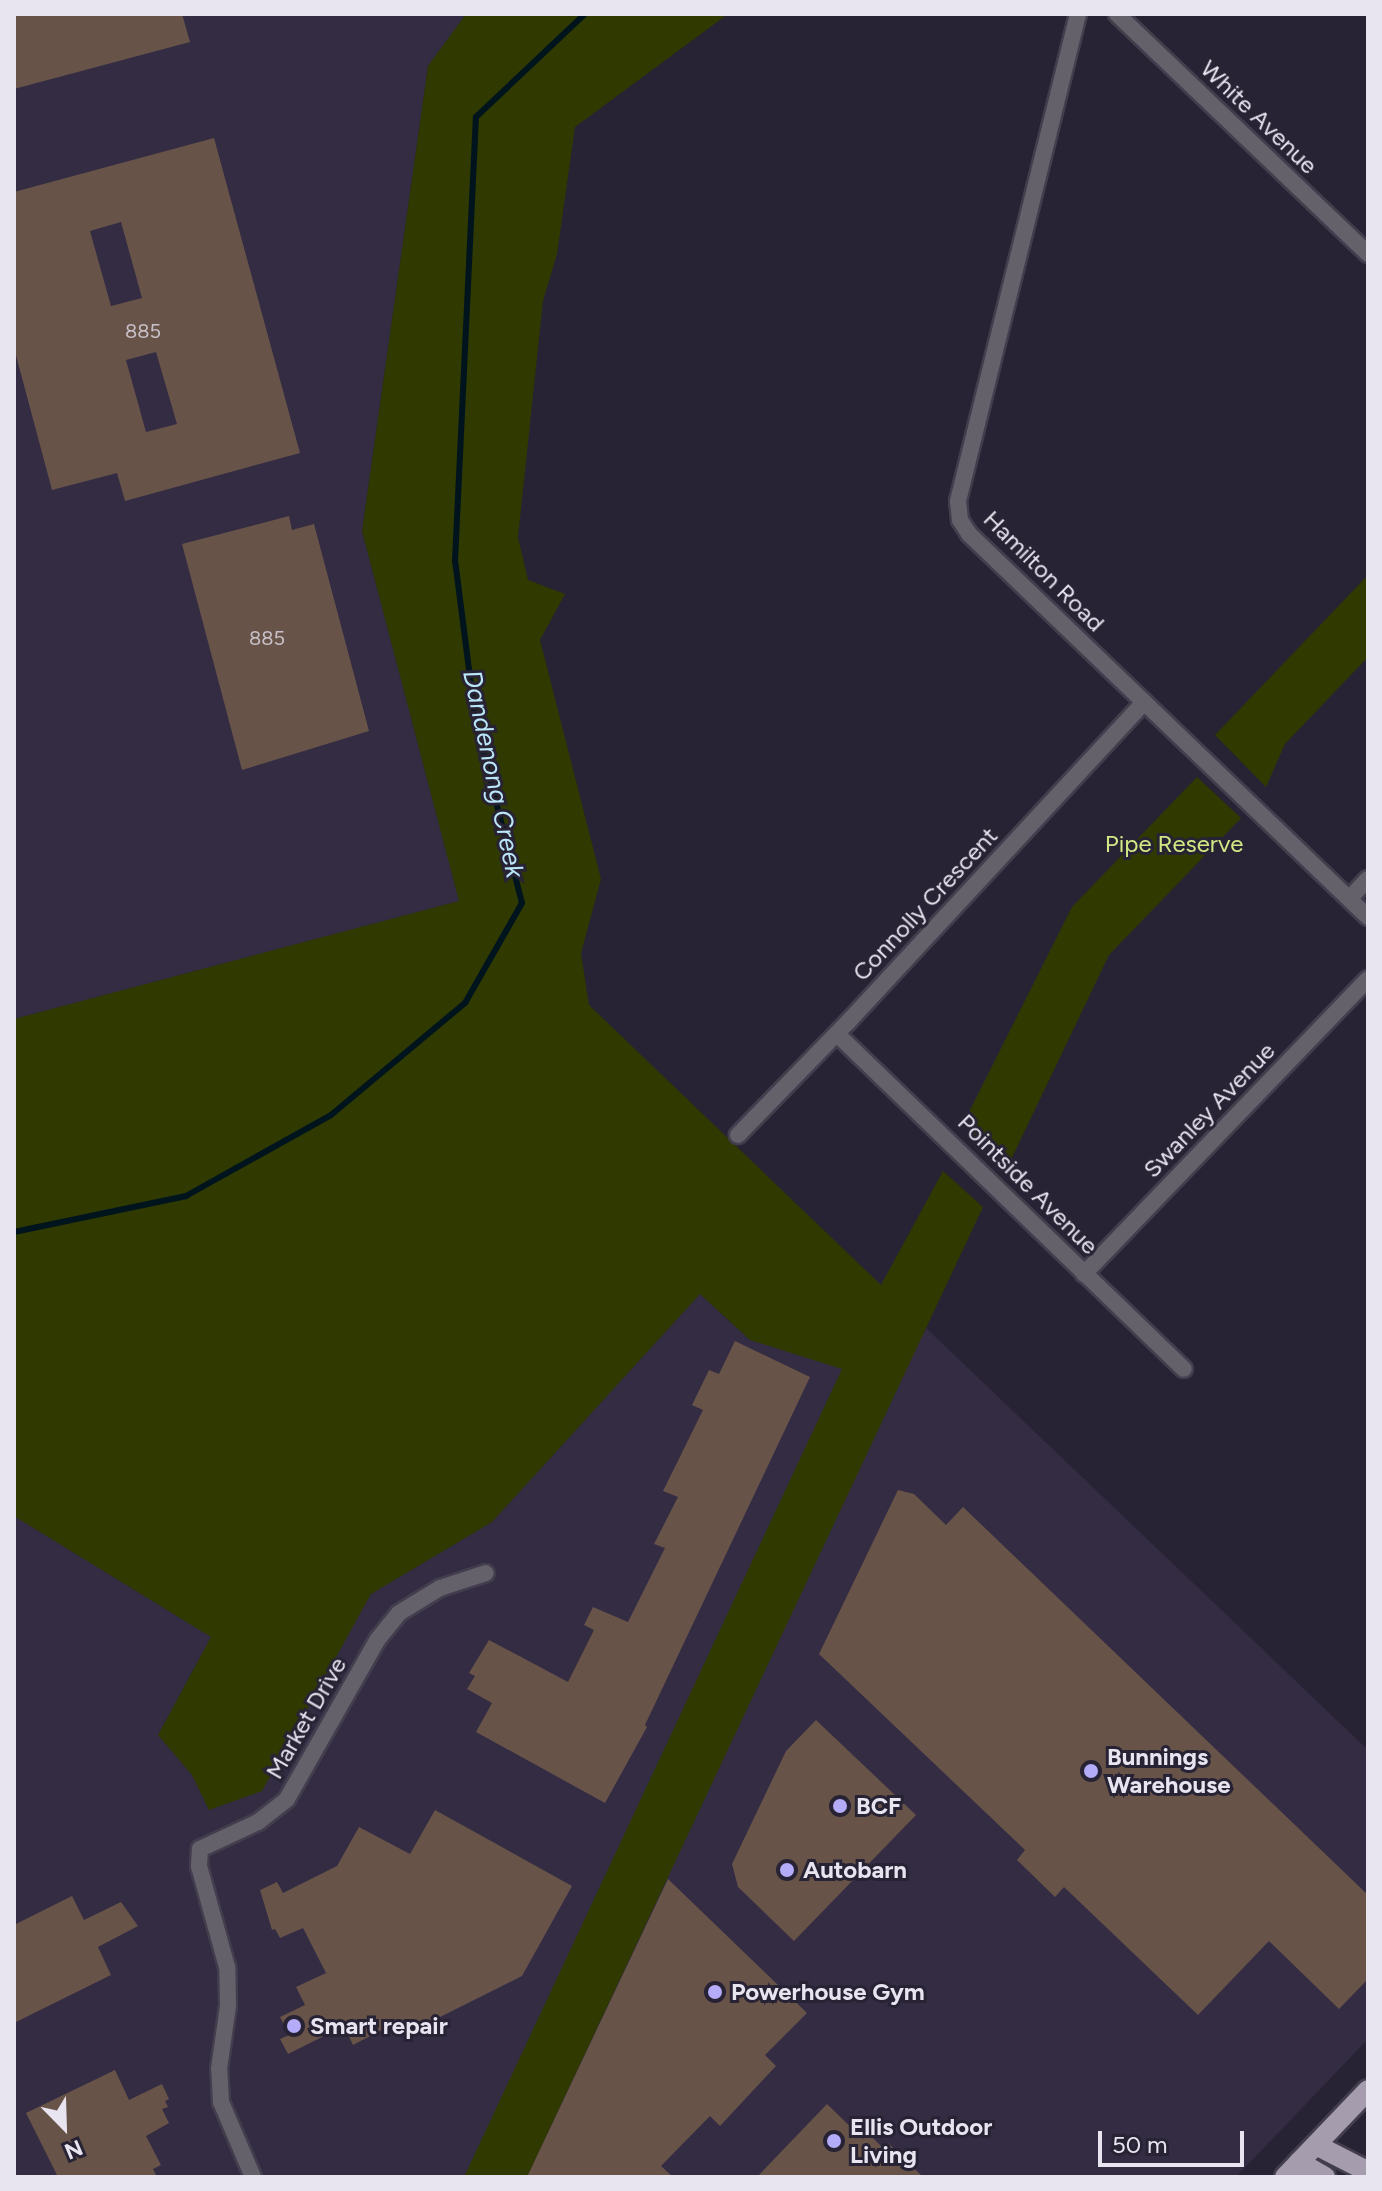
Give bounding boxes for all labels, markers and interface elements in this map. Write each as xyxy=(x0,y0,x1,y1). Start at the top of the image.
street label: White Avenue xyxy=(1195,54,1323,180)
house number: 885 xyxy=(125,319,161,343)
street label: Hamilton Road xyxy=(978,505,1110,637)
house number: 885 xyxy=(249,626,285,650)
water label: Dandenong Creek xyxy=(456,667,530,881)
street label: Connolly Crescent xyxy=(847,821,1003,987)
park label: Pipe Reserve xyxy=(1105,830,1243,858)
street label: Swanley Avenue xyxy=(1137,1036,1281,1184)
street label: Pointside Avenue xyxy=(952,1108,1104,1260)
street label: Market Drive xyxy=(260,1652,352,1784)
place label: Bunnings Warehouse xyxy=(1107,1743,1231,1799)
marker: Bunnings Warehouse xyxy=(1082,1762,1100,1780)
place label: BCF xyxy=(856,1792,901,1820)
marker: BCF xyxy=(831,1797,849,1815)
place label: Autobarn xyxy=(803,1856,907,1884)
marker: Autobarn xyxy=(778,1861,796,1879)
place label: Powerhouse Gym xyxy=(731,1978,925,2006)
marker: Powerhouse Gym xyxy=(706,1983,724,2001)
place label: Smart repair xyxy=(310,2012,448,2040)
marker: Smart repair xyxy=(285,2017,303,2035)
north arrow xyxy=(24,2087,104,2167)
place label: Ellis Outdoor Living xyxy=(850,2113,992,2169)
scale bar xyxy=(1102,2115,1248,2165)
text: 50 m xyxy=(1112,2130,1168,2159)
marker: Ellis Outdoor Living xyxy=(825,2132,843,2150)
text: N xyxy=(60,2134,87,2165)

